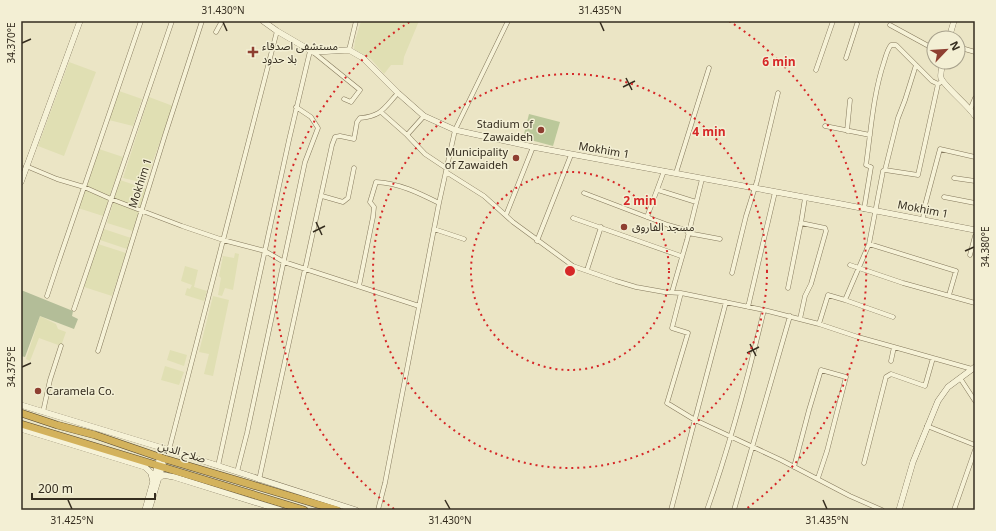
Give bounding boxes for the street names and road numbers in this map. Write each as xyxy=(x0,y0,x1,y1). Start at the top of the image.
street label: Mokhim 1 xyxy=(577,135,631,166)
street label: Mokhim 1 xyxy=(122,155,159,211)
street label: Mokhim 1 xyxy=(895,193,950,226)
street label: صلاح الدين xyxy=(155,434,209,471)

